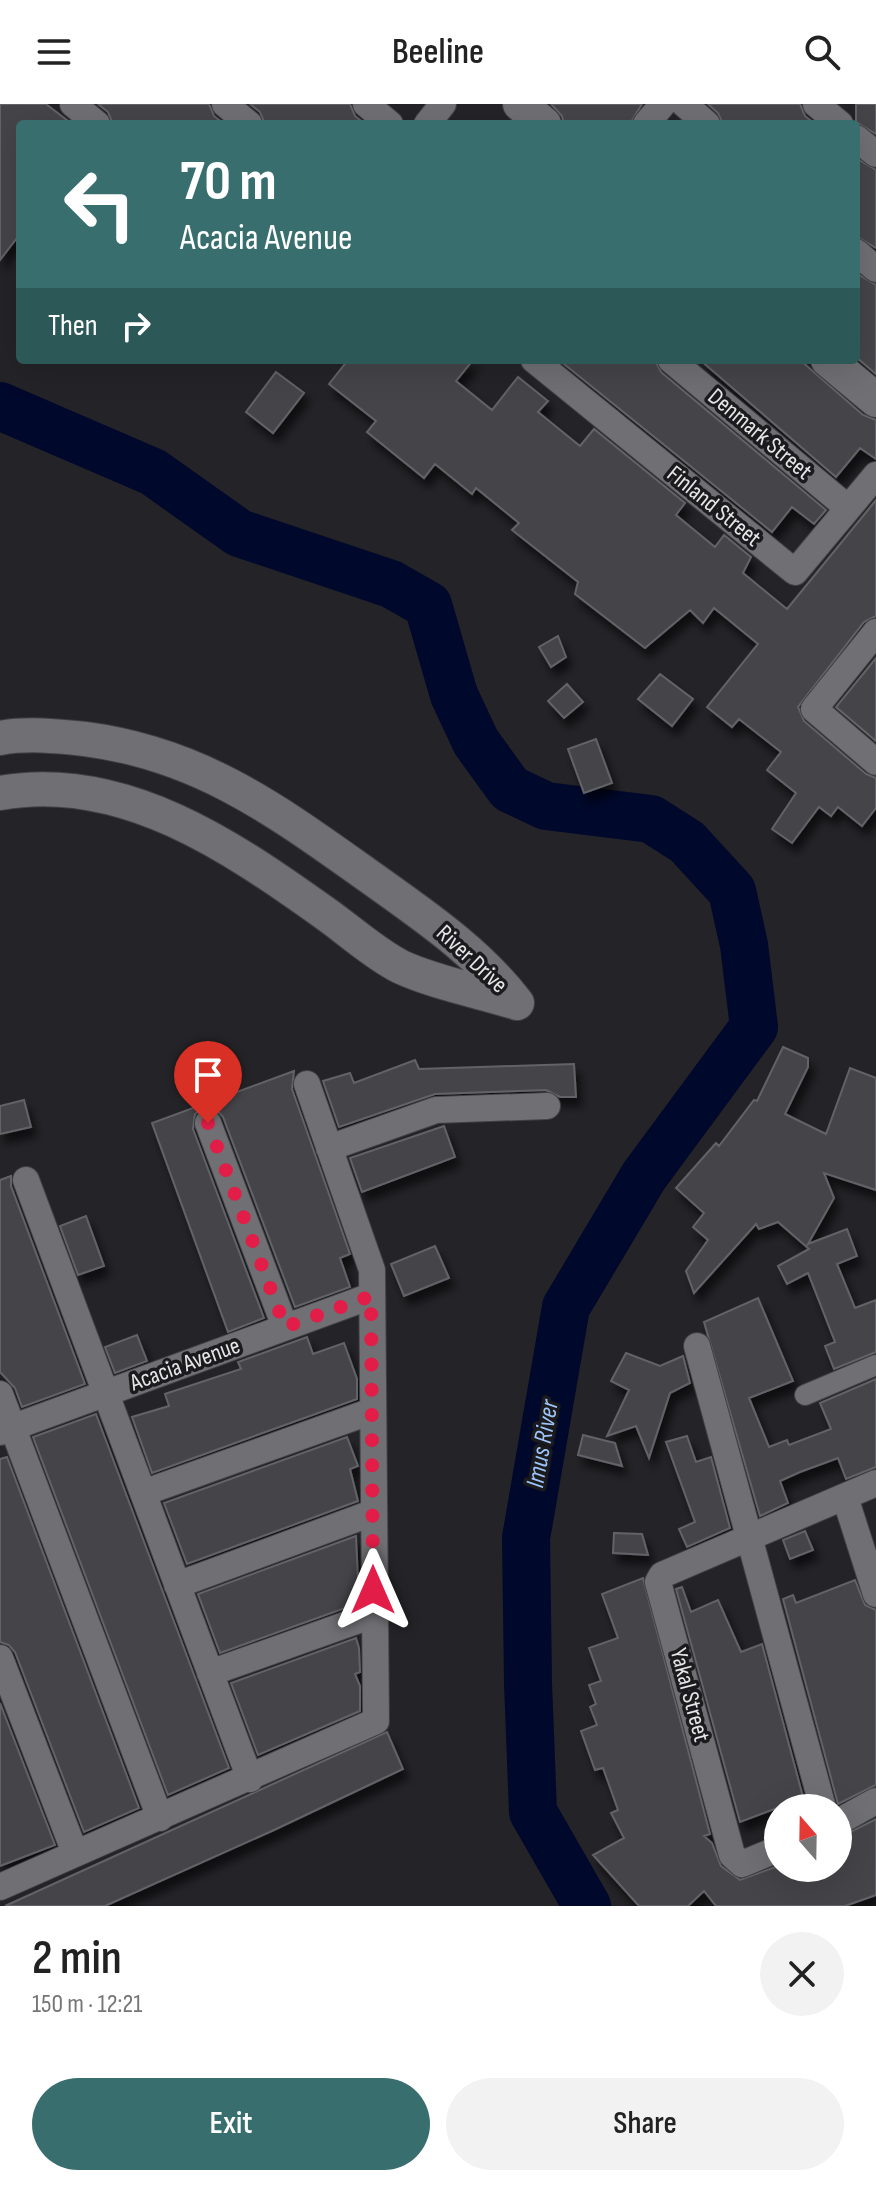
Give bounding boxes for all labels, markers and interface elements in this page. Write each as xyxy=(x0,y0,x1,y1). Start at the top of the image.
icon: menu xyxy=(32,30,76,74)
icon: search xyxy=(800,30,844,74)
text: Beeline xyxy=(392,31,484,74)
text: 70 m xyxy=(180,149,277,216)
icon: left xyxy=(48,152,152,256)
text: Acacia Avenue xyxy=(180,217,352,260)
icon: right xyxy=(114,304,158,348)
text: Then xyxy=(48,308,98,344)
street label: Denmark Street xyxy=(702,382,818,486)
street label: Finland Street xyxy=(661,459,767,553)
street label: River Drive xyxy=(430,919,514,999)
pin xyxy=(174,1041,242,1123)
icon: arrive xyxy=(186,1053,230,1097)
street label: Acacia Avenue xyxy=(125,1331,244,1398)
water label: Imus River xyxy=(520,1396,566,1490)
position arrow xyxy=(331,1548,415,1632)
street label: Yakal Street xyxy=(664,1645,716,1745)
north arrow xyxy=(764,1794,852,1882)
map controls xyxy=(764,1794,852,1882)
text: 2 min xyxy=(32,1930,122,1987)
button: close xyxy=(760,1932,844,2016)
text: 150 m · 12:21 xyxy=(32,1989,142,2020)
button: Exit xyxy=(32,2078,430,2170)
button: Share xyxy=(446,2078,844,2170)

